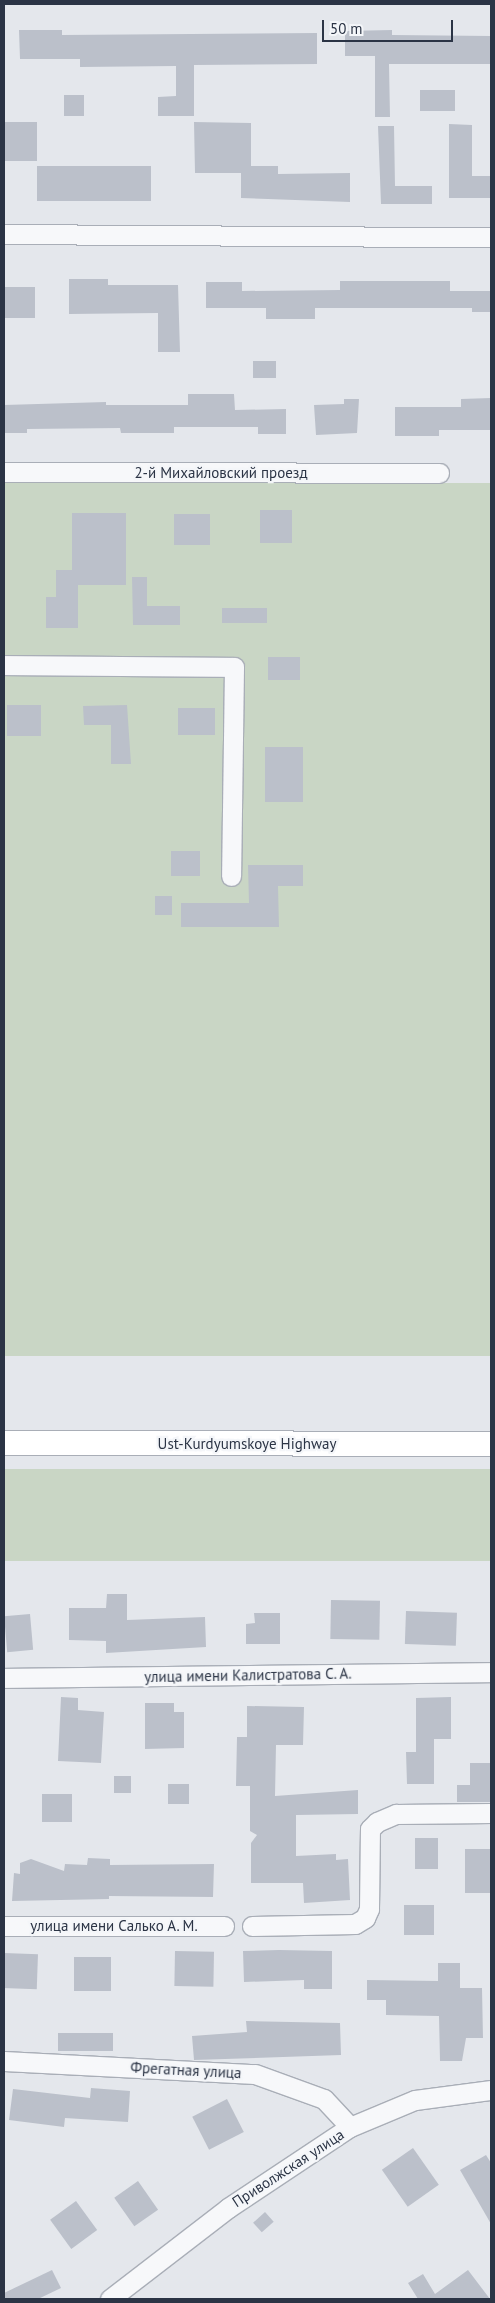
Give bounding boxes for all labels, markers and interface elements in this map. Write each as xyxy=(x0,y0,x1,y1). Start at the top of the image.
scale bar xyxy=(325,10,456,42)
text: 50 m xyxy=(330,19,363,38)
street label: 2-й Михайловский проезд xyxy=(134,464,308,482)
street label: Ust-Kurdyumskoye Highway xyxy=(158,1435,336,1453)
street label: улица имени Калистратова С. А. xyxy=(143,1664,353,1686)
street label: улица имени Салько А. М. xyxy=(30,1917,198,1935)
street label: Фрегатная улица xyxy=(130,2058,242,2082)
street label: Приволжская улица xyxy=(229,2125,347,2211)

